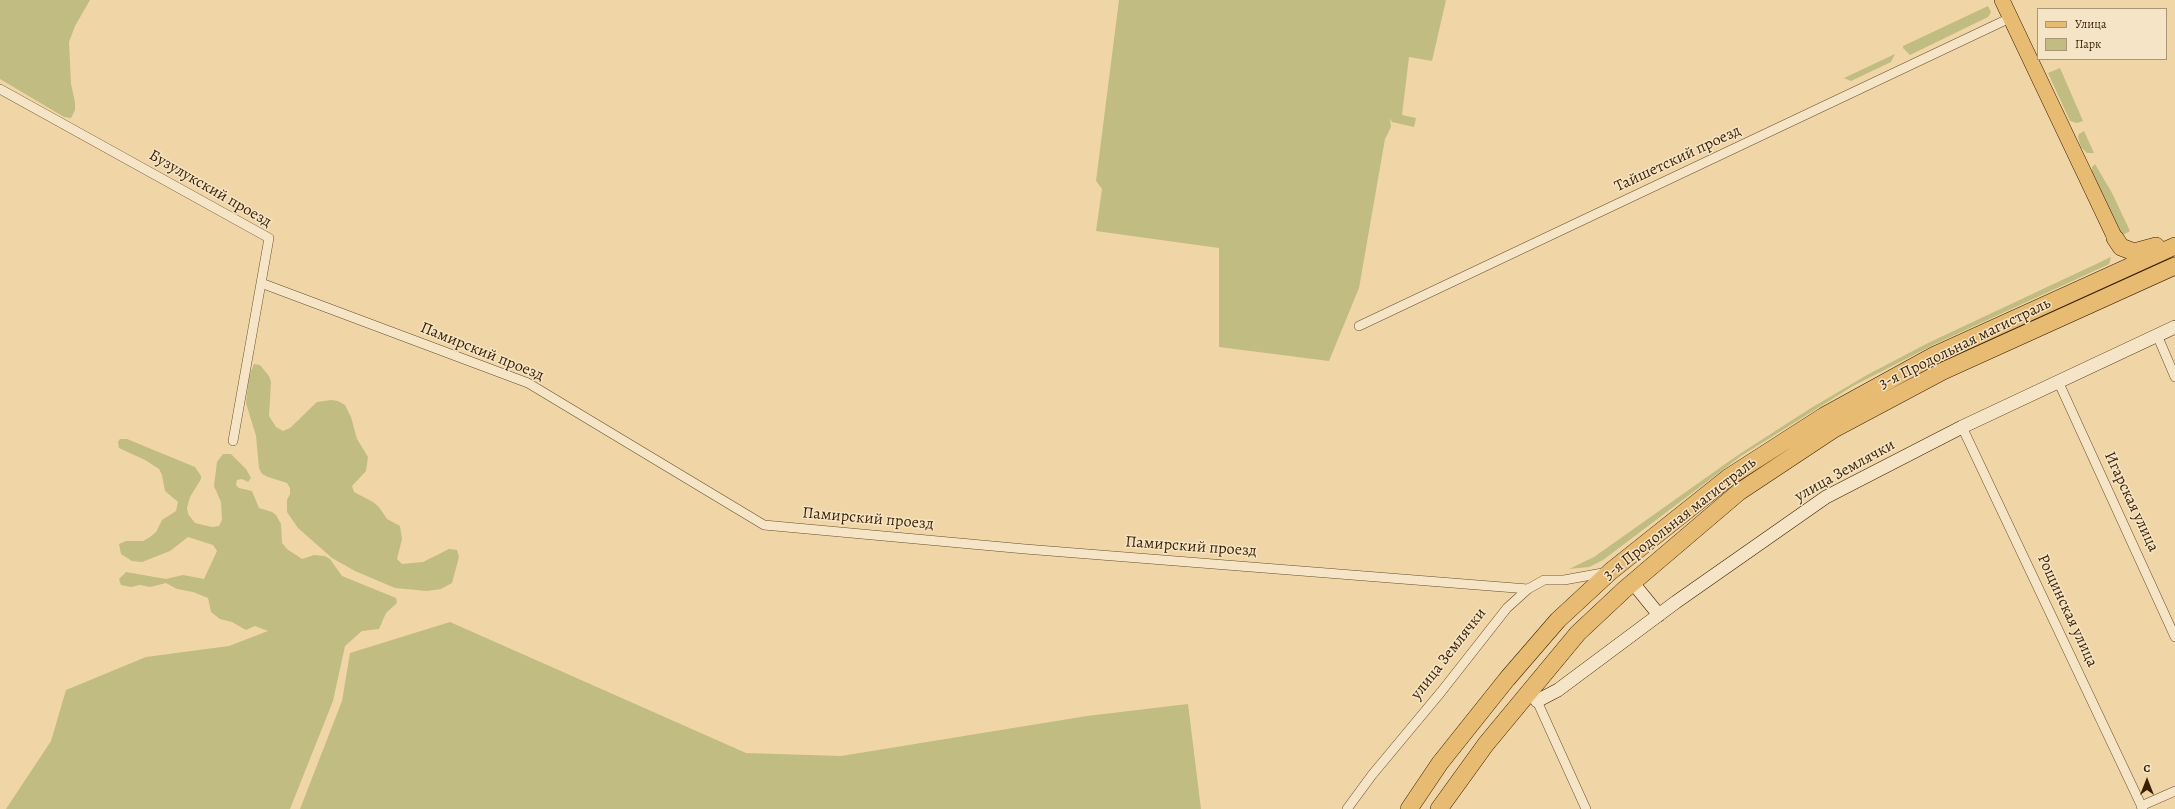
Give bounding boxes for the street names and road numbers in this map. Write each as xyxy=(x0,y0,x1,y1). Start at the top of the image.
street label: Тайшетский проезд xyxy=(1612,121,1744,197)
street label: Бузулукский проезд xyxy=(145,146,275,232)
street label: 3-я Продольная магистраль xyxy=(1876,294,2054,394)
street label: Памирский проезд xyxy=(417,318,547,386)
street label: улица Землячки xyxy=(1792,436,1898,506)
street label: Игарская улица xyxy=(2099,449,2163,555)
street label: 3-я Продольная магистраль xyxy=(1600,453,1760,585)
street label: Памирский проезд xyxy=(802,504,934,534)
street label: Памирский проезд xyxy=(1125,533,1257,561)
street label: Рощинская улица xyxy=(2033,552,2101,670)
street label: улица Землячки xyxy=(1407,604,1491,704)

